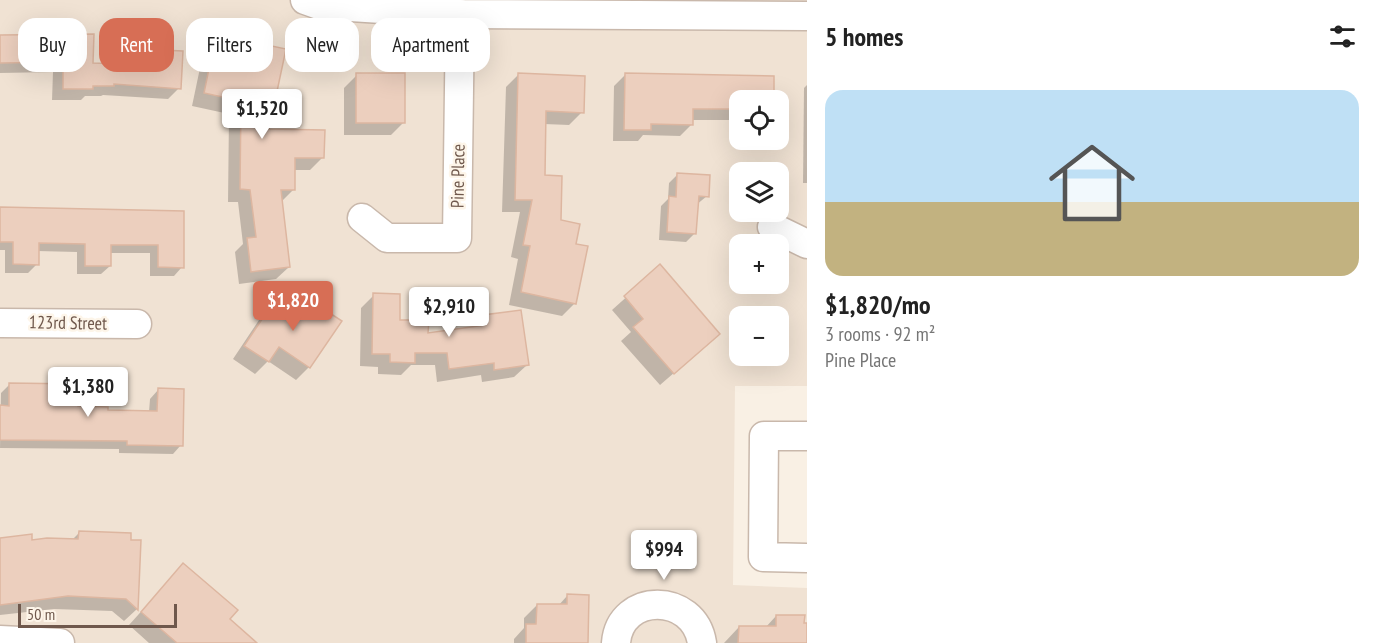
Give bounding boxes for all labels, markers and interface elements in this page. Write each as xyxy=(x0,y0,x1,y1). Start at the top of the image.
chip: Buy xyxy=(18,18,87,72)
chip: Rent xyxy=(99,18,174,72)
chip: Filters xyxy=(186,18,273,72)
chip: New xyxy=(285,18,359,72)
chip: Apartment xyxy=(371,18,490,72)
text: 5 homes xyxy=(825,20,903,53)
icon: filters xyxy=(1326,20,1359,53)
pin: $1,520 xyxy=(213,89,311,140)
map controls xyxy=(729,90,789,366)
button: locate xyxy=(729,90,789,150)
text: $1,520 xyxy=(236,95,288,121)
icon: home xyxy=(1038,129,1146,237)
street label: Pine Place xyxy=(445,144,470,208)
button: layers xyxy=(729,162,789,222)
button: + xyxy=(729,234,789,294)
pin: $1,820 xyxy=(244,281,342,332)
text: $1,820 xyxy=(267,287,319,313)
pin: $2,910 xyxy=(400,287,498,338)
text: $1,820/mo xyxy=(825,288,931,321)
text: $2,910 xyxy=(423,293,475,319)
button: − xyxy=(729,306,789,366)
street label: 123rd Street xyxy=(29,310,107,335)
text: 3 rooms · 92 m² xyxy=(825,321,935,347)
text: Pine Place xyxy=(825,347,896,373)
pin: $1,380 xyxy=(39,367,137,418)
text: $1,380 xyxy=(62,373,114,399)
pin: $994 xyxy=(628,530,700,581)
text: $994 xyxy=(645,536,683,562)
scale bar xyxy=(18,601,177,628)
text: 50 m xyxy=(27,604,55,624)

